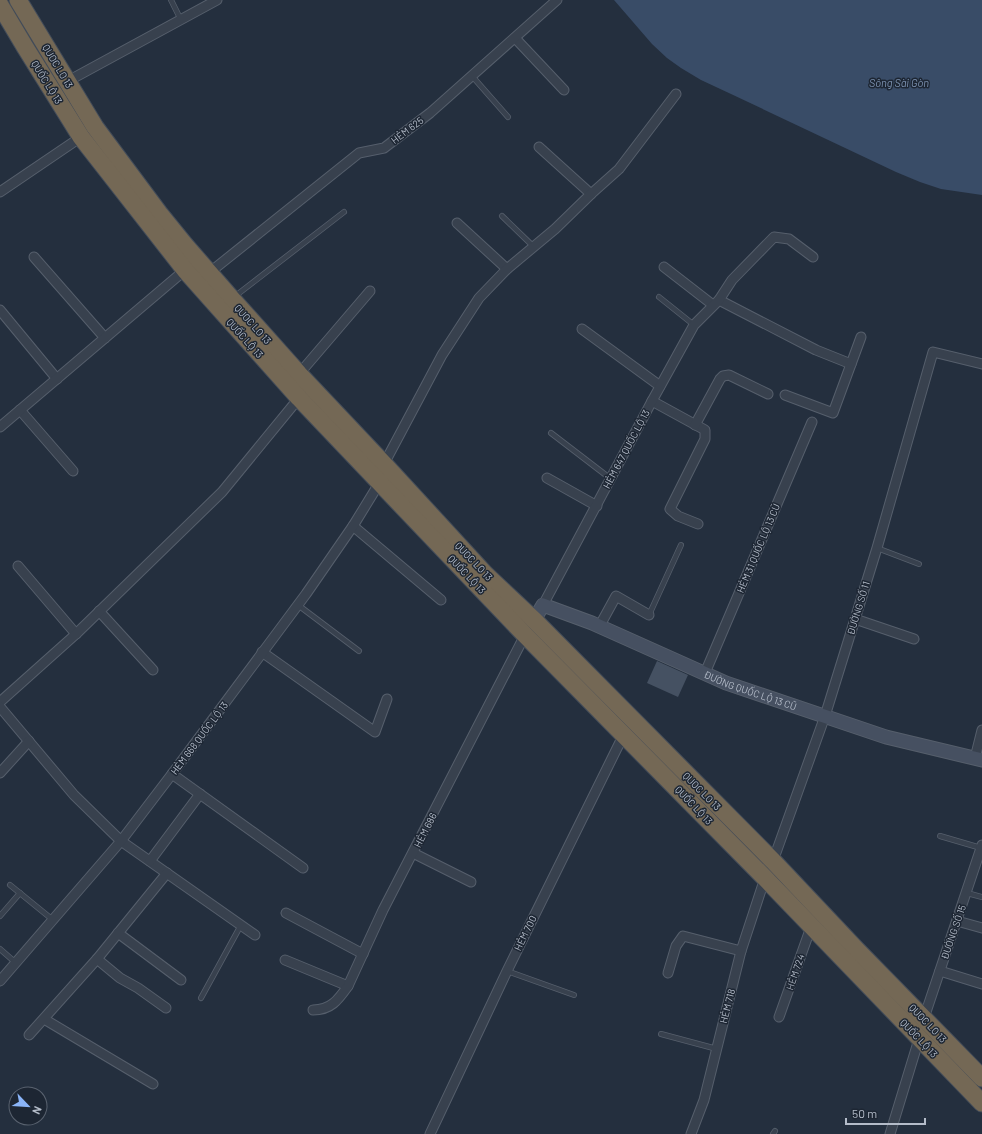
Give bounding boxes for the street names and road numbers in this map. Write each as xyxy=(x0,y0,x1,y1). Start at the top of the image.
street label: QUOC LO 13 xyxy=(40,42,76,90)
street label: QUỐC LỘ 13 xyxy=(29,58,65,106)
street label: HẺM 625 xyxy=(388,114,426,146)
street label: QUOC LO 13 xyxy=(232,302,274,346)
street label: QUỐC LỘ 13 xyxy=(224,316,266,360)
street label: HẺM 647 QUỐC LỘ 13 xyxy=(600,407,652,491)
street label: HẺM 31 QUỐC LỘ 13 CŨ xyxy=(734,502,782,594)
street label: QUOC LO 13 xyxy=(453,539,495,583)
street label: QUỐC LỘ 13 xyxy=(446,552,488,596)
street label: ĐƯỜNG SỐ 11 xyxy=(844,580,872,636)
street label: ĐƯỜNG QUỐC LỘ 13 CŨ xyxy=(702,668,798,712)
street label: HẺM 668 QUỐC LỘ 13 xyxy=(168,699,230,777)
street label: QUOC LO 13 xyxy=(680,769,724,813)
street label: QUỐC LỘ 13 xyxy=(673,783,715,827)
street label: HẺM 686 xyxy=(411,811,439,849)
street label: ĐƯỜNG SỐ 15 xyxy=(938,903,968,961)
street label: HẺM 700 xyxy=(511,913,539,953)
street label: HẺM 724 xyxy=(783,952,807,992)
street label: HẺM 718 xyxy=(717,987,737,1025)
street label: QUOC LO 13 xyxy=(907,1001,949,1045)
street label: QUỐC LỘ 13 xyxy=(898,1016,940,1060)

